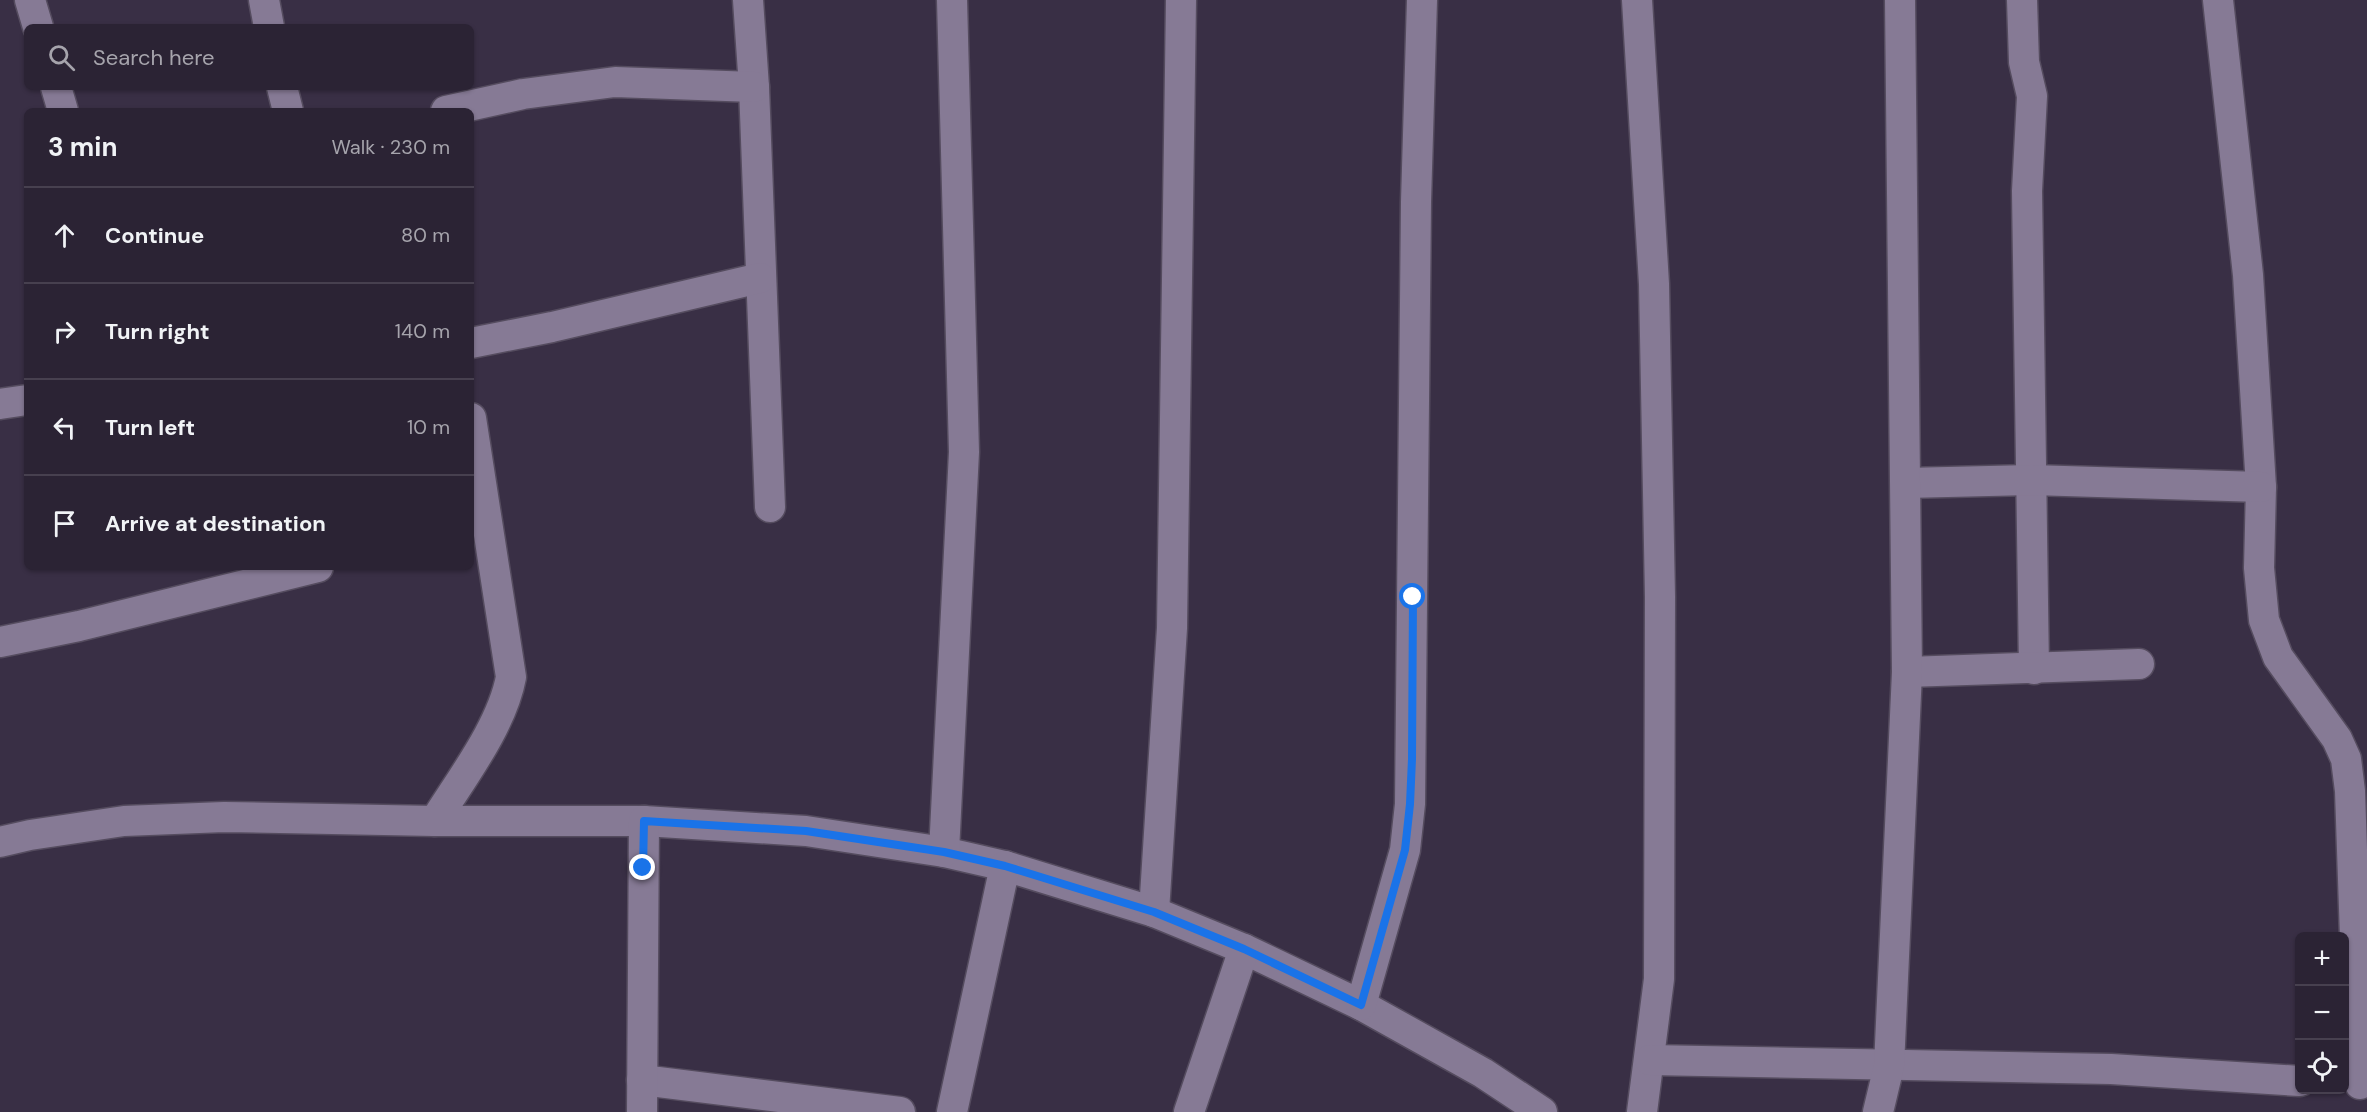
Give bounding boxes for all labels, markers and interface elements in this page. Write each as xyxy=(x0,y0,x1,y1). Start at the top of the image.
search box xyxy=(24,24,474,90)
icon: search xyxy=(45,41,78,74)
text: Search here xyxy=(93,43,214,72)
text: 3 min xyxy=(48,130,117,164)
text: Walk · 230 m xyxy=(331,134,450,160)
icon: ahead xyxy=(48,219,81,252)
text: Continue xyxy=(105,221,204,250)
text: 80 m xyxy=(401,222,450,248)
icon: right xyxy=(48,315,81,348)
text: Turn right xyxy=(105,317,210,346)
text: 140 m xyxy=(395,318,450,344)
icon: left xyxy=(48,411,81,444)
text: Turn left xyxy=(105,413,195,442)
text: 10 m xyxy=(407,414,450,440)
icon: arrive xyxy=(48,507,81,540)
text: Arrive at destination xyxy=(105,509,326,538)
route start xyxy=(1399,583,1425,609)
route end xyxy=(629,854,655,880)
map controls xyxy=(2295,932,2349,1094)
button: + xyxy=(2295,932,2349,986)
button: − xyxy=(2295,986,2349,1040)
button: locate xyxy=(2295,1040,2349,1094)

